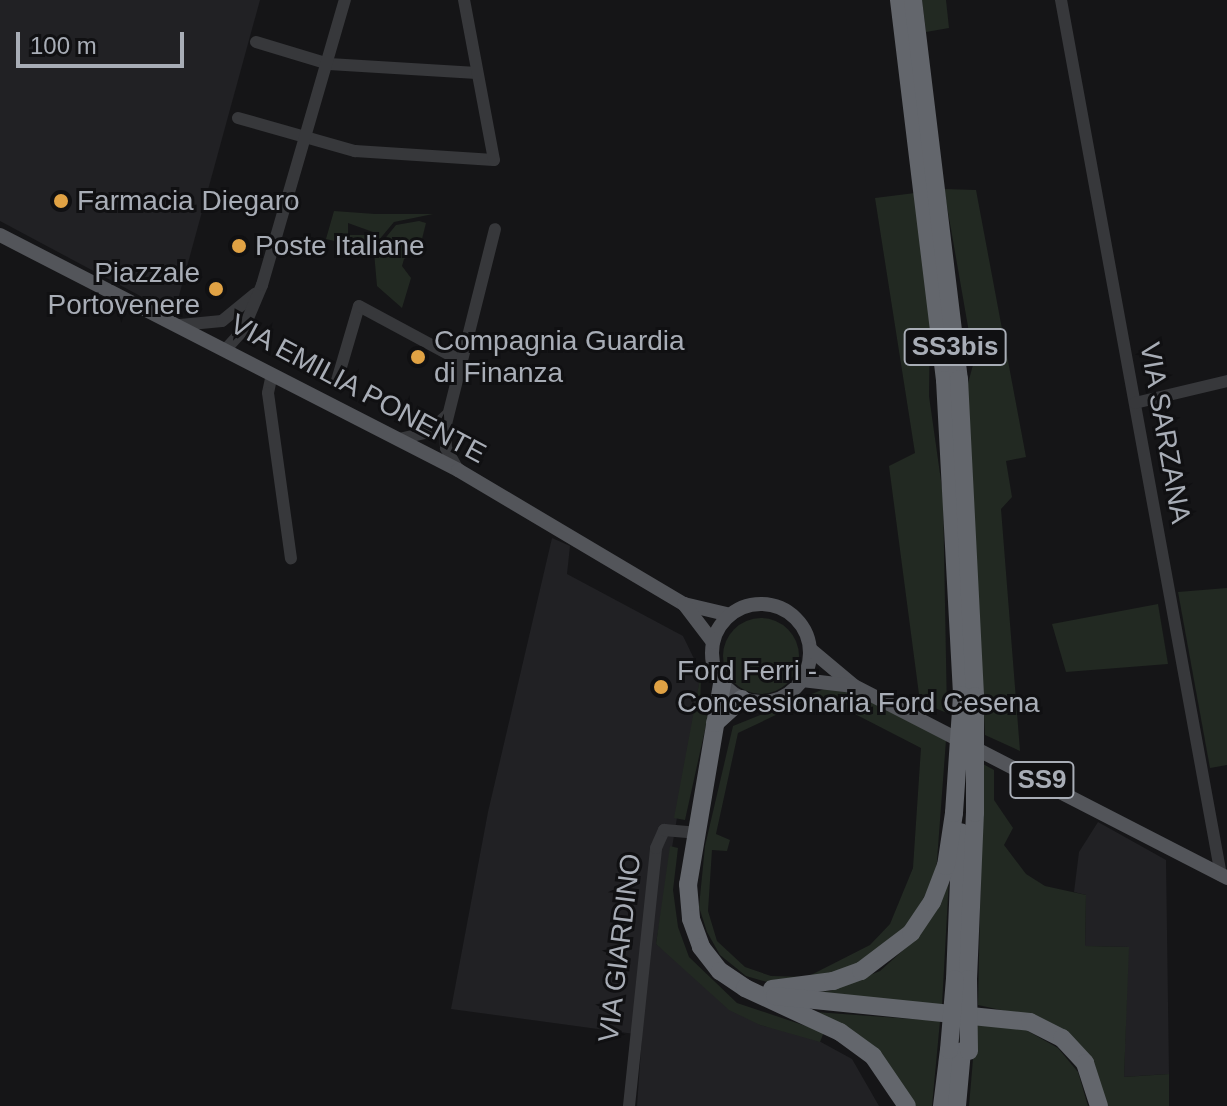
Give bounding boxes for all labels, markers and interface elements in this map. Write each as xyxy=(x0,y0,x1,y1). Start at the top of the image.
scale bar xyxy=(20,16,188,66)
text: 100 m xyxy=(30,32,97,59)
place label: Farmacia Diegaro xyxy=(77,184,300,218)
marker: Farmacia Diegaro xyxy=(52,192,70,210)
place label: Poste Italiane xyxy=(255,229,425,263)
marker: Poste Italiane xyxy=(230,237,248,255)
place label: Piazzale Portovenere xyxy=(47,256,200,322)
marker: Piazzale Portovenere xyxy=(207,280,225,298)
street label: VIA EMILIA PONENTE xyxy=(223,307,493,471)
place label: Compagnia Guardia di Finanza xyxy=(434,324,685,390)
road number: SS3bis xyxy=(903,325,1007,369)
street label: VIA SARZANA xyxy=(1132,339,1198,527)
marker: Compagnia Guardia di Finanza xyxy=(409,348,427,366)
place label: Ford Ferri - Concessionaria Ford Cesena xyxy=(677,654,1040,720)
marker: Ford Ferri - Concessionaria Ford Cesena xyxy=(652,678,670,696)
road number: SS9 xyxy=(1008,758,1076,802)
street label: VIA GIARDINO xyxy=(592,851,648,1045)

